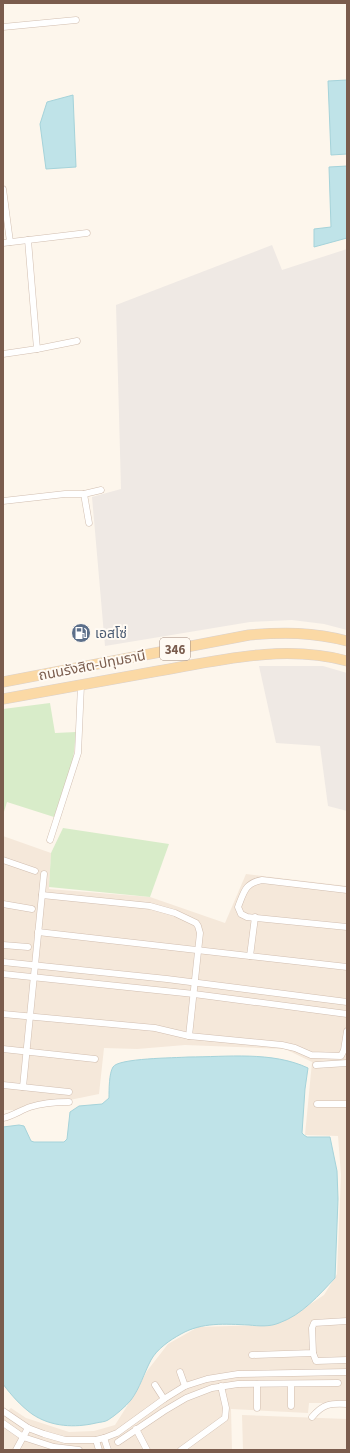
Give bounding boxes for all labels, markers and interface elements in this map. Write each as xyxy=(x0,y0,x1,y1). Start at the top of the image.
fuel station icon: เอสโซ่ xyxy=(70,622,92,644)
place label: เอสโซ่ xyxy=(95,624,127,644)
road number: 346 xyxy=(160,638,190,660)
street label: ถนนรังสิต-ปทุมธานี xyxy=(37,646,147,686)

